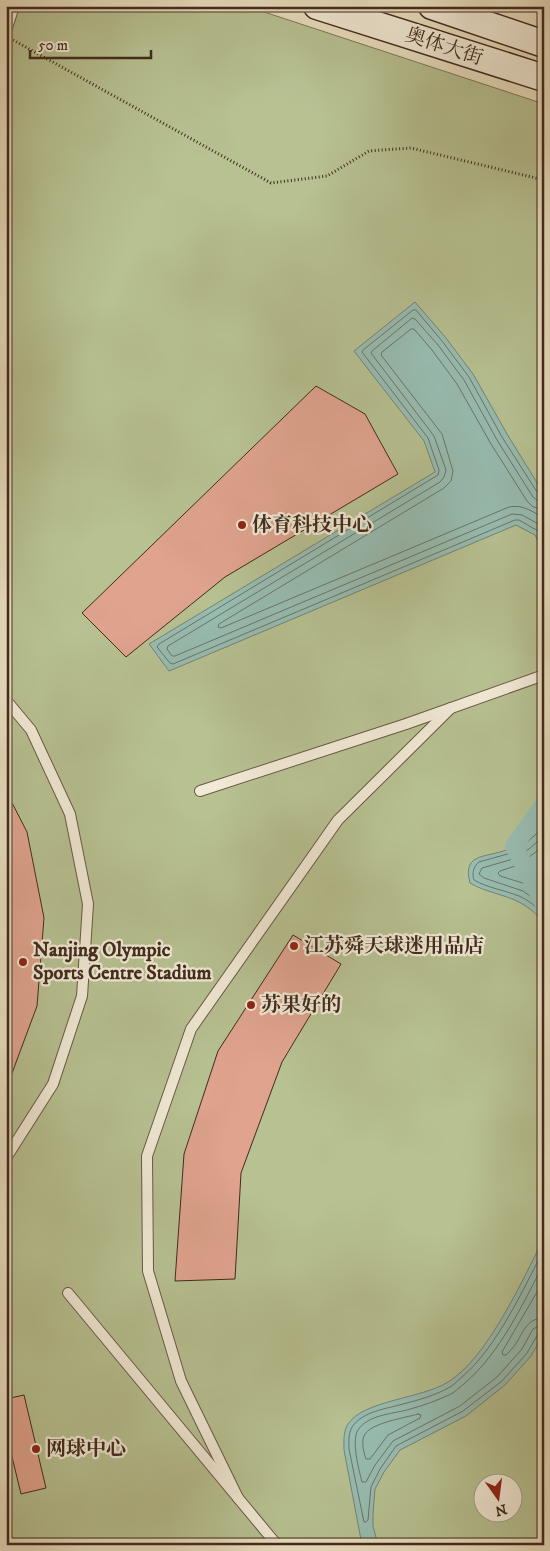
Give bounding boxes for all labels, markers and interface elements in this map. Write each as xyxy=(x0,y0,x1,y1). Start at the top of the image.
street label: 奥体大街 xyxy=(402,23,486,71)
scale bar xyxy=(30,28,151,60)
text: 50 m xyxy=(38,36,68,55)
place label: 体育科技中心 xyxy=(252,513,372,538)
marker: 体育科技中心 xyxy=(236,519,248,531)
place label: 江苏舜天球迷用品店 xyxy=(304,934,484,959)
place label: Nanjing Olympic Sports Centre Stadium xyxy=(33,938,212,986)
marker: 江苏舜天球迷用品店 xyxy=(288,940,300,952)
marker: Nanjing Olympic Sports Centre Stadium xyxy=(17,956,29,968)
place label: 苏果好的 xyxy=(261,993,341,1018)
marker: 苏果好的 xyxy=(245,999,257,1011)
place label: 网球中心 xyxy=(46,1437,126,1462)
marker: 网球中心 xyxy=(30,1443,42,1455)
north arrow xyxy=(472,1474,522,1524)
text: N xyxy=(493,1500,509,1520)

